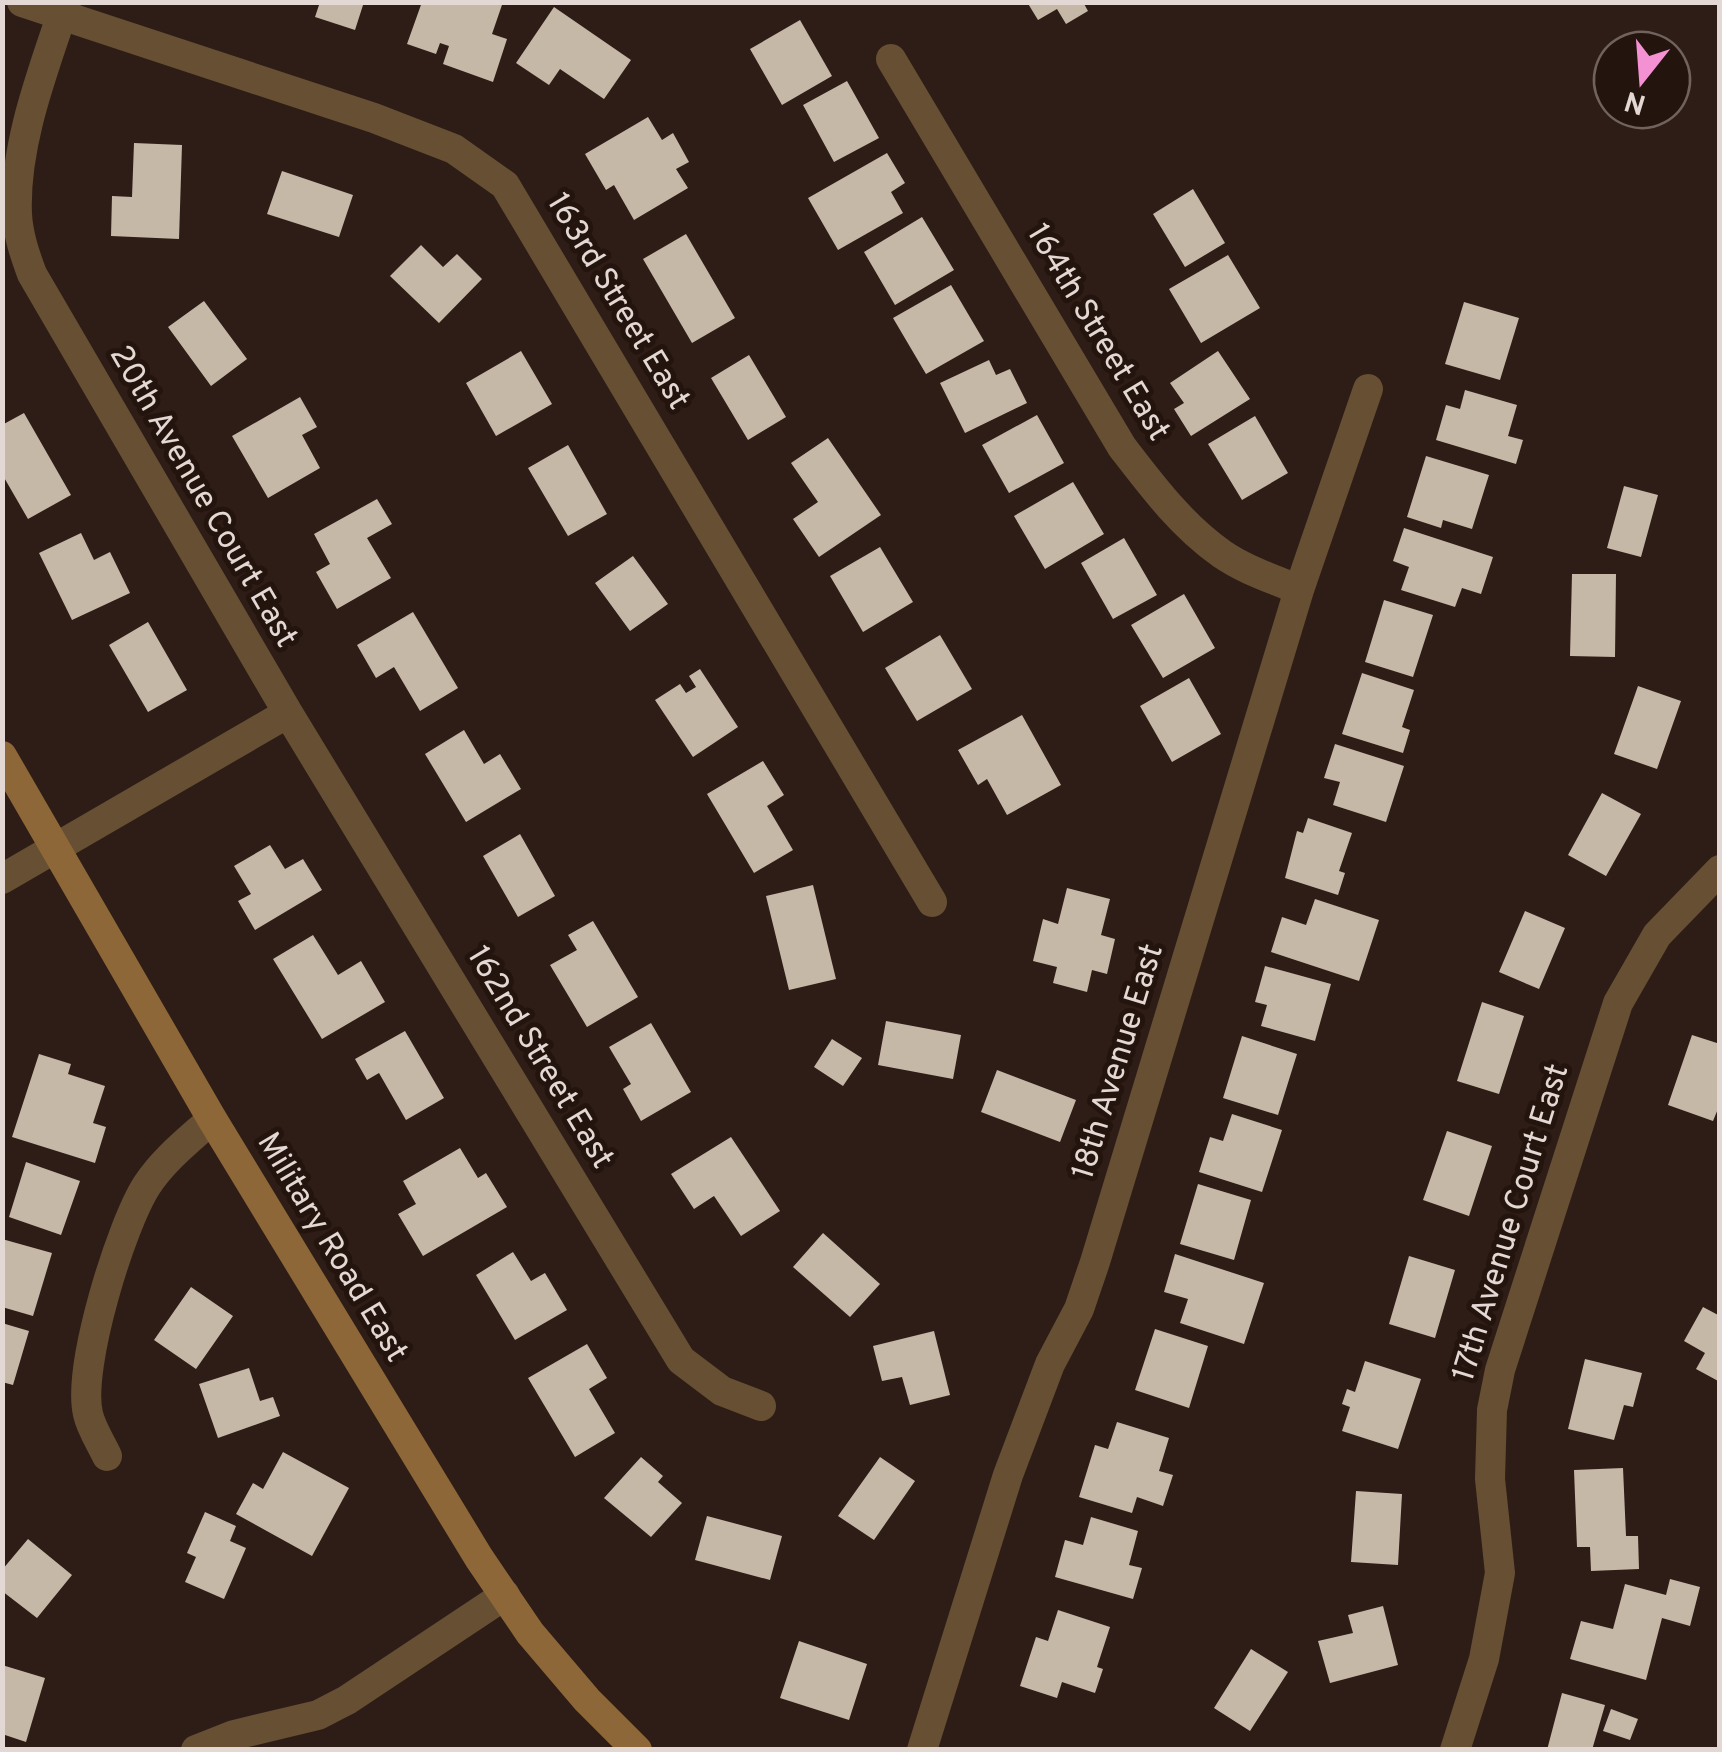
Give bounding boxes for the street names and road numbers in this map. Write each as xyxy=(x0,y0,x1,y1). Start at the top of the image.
street label: 163rd Street East xyxy=(537,186,697,418)
street label: 164th Street East xyxy=(1016,217,1178,449)
street label: 20th Avenue Court East xyxy=(99,339,305,655)
street label: 162nd Street East xyxy=(457,939,621,1177)
street label: 18th Avenue East xyxy=(1064,940,1174,1184)
street label: 17th Avenue Court East xyxy=(1445,1059,1579,1387)
street label: Military Road East xyxy=(247,1126,415,1370)

